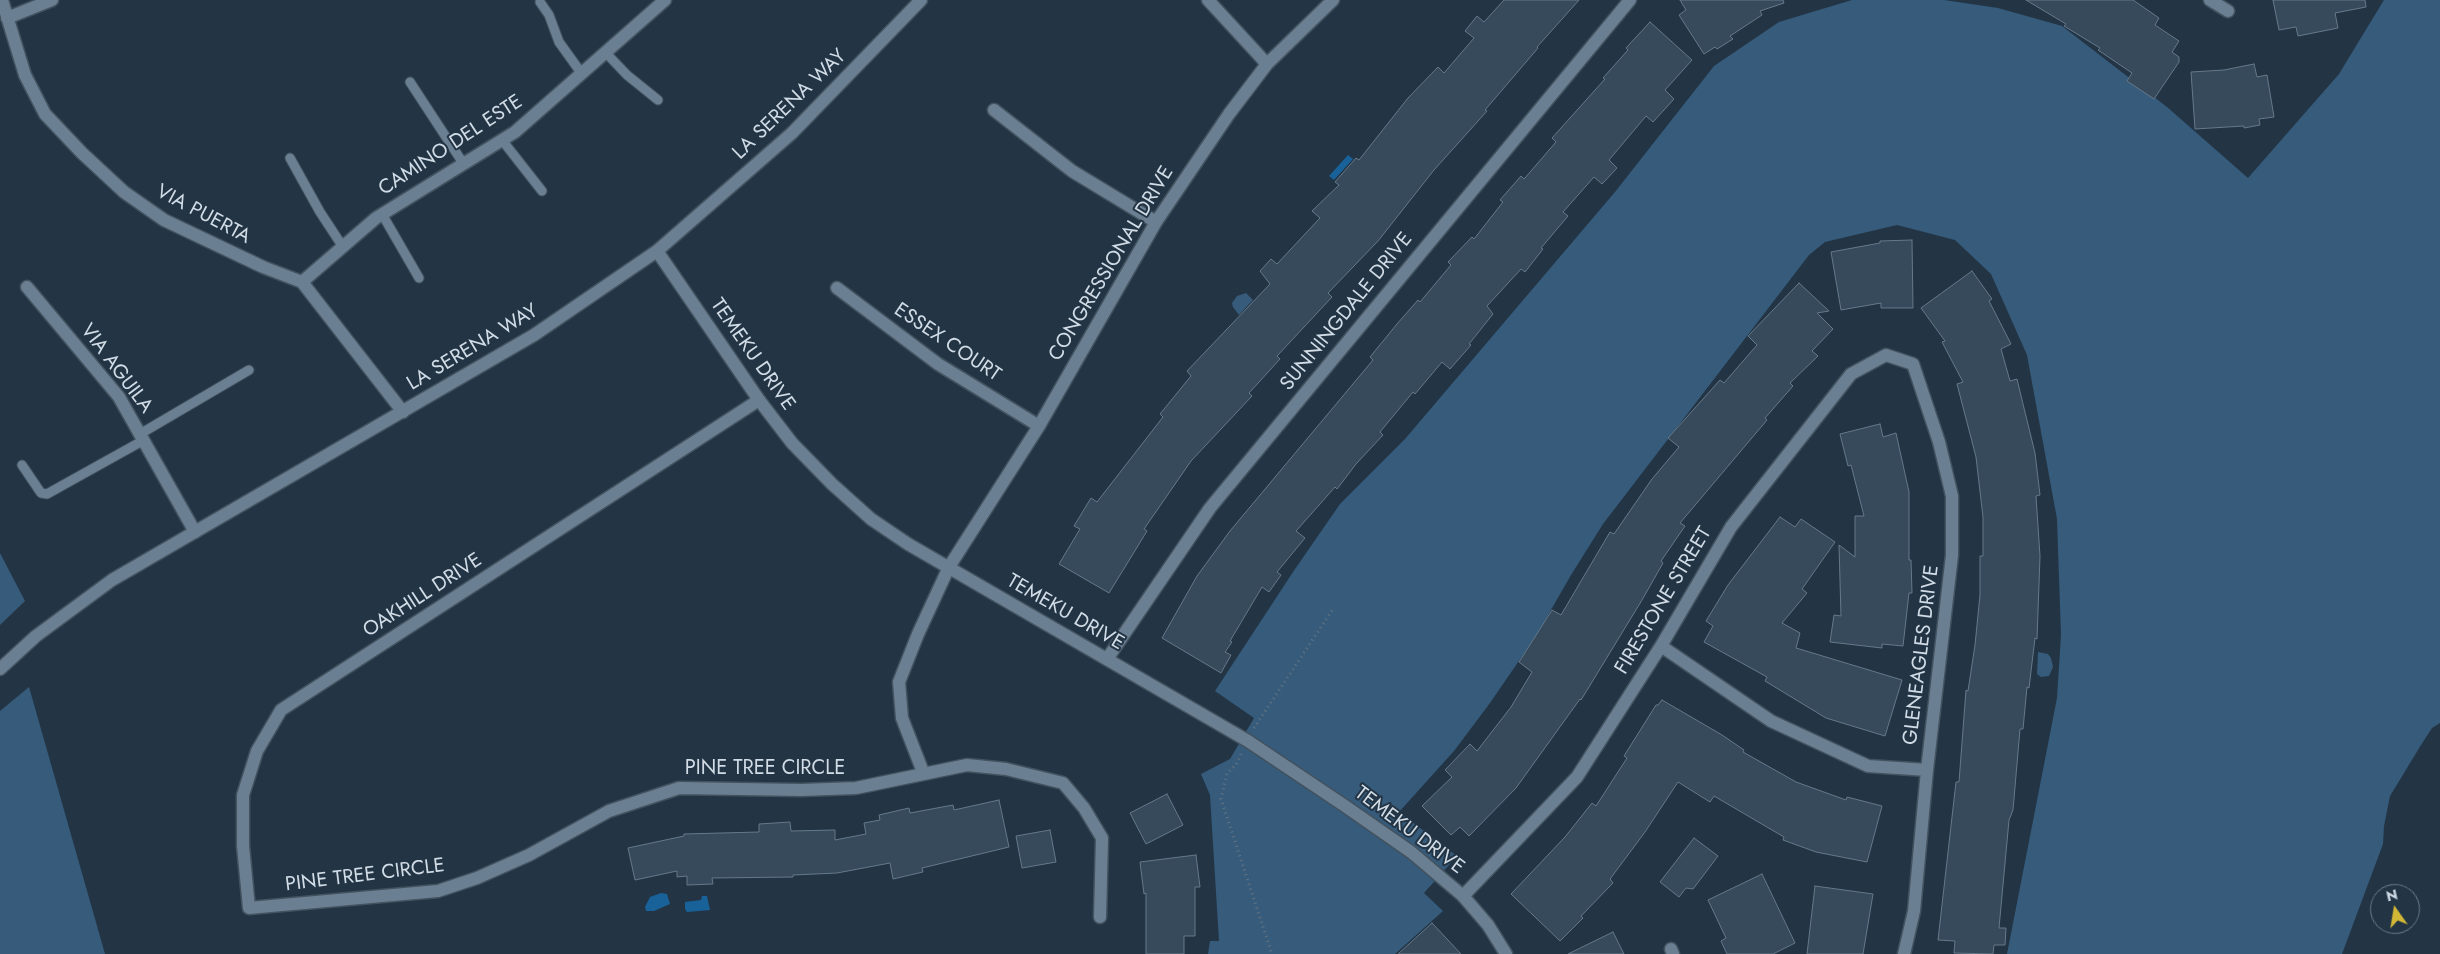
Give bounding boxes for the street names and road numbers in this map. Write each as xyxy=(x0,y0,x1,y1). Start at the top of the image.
street label: LA SERENA WAY xyxy=(728,45,852,165)
street label: CAMINO DEL ESTE xyxy=(374,90,528,202)
street label: CONGRESSIONAL DRIVE xyxy=(1044,162,1180,366)
street label: VIA PUERTA xyxy=(152,180,254,250)
street label: SUNNINGDALE DRIVE xyxy=(1276,228,1418,396)
street label: TEMEKU DRIVE xyxy=(705,294,799,416)
street label: LA SERENA WAY xyxy=(403,299,543,397)
street label: ESSEX COURT xyxy=(889,299,1005,387)
street label: VIA AGUILA xyxy=(75,320,157,418)
street label: FIRESTONE STREET xyxy=(1611,523,1717,679)
street label: OAKHILL DRIVE xyxy=(359,549,487,643)
street label: GLENEAGLES DRIVE xyxy=(1899,564,1945,746)
street label: TEMEKU DRIVE xyxy=(1002,570,1128,656)
street label: PINE TREE CIRCLE xyxy=(685,757,845,781)
street label: TEMEKU DRIVE xyxy=(1349,782,1469,880)
street label: PINE TREE CIRCLE xyxy=(284,854,446,898)

